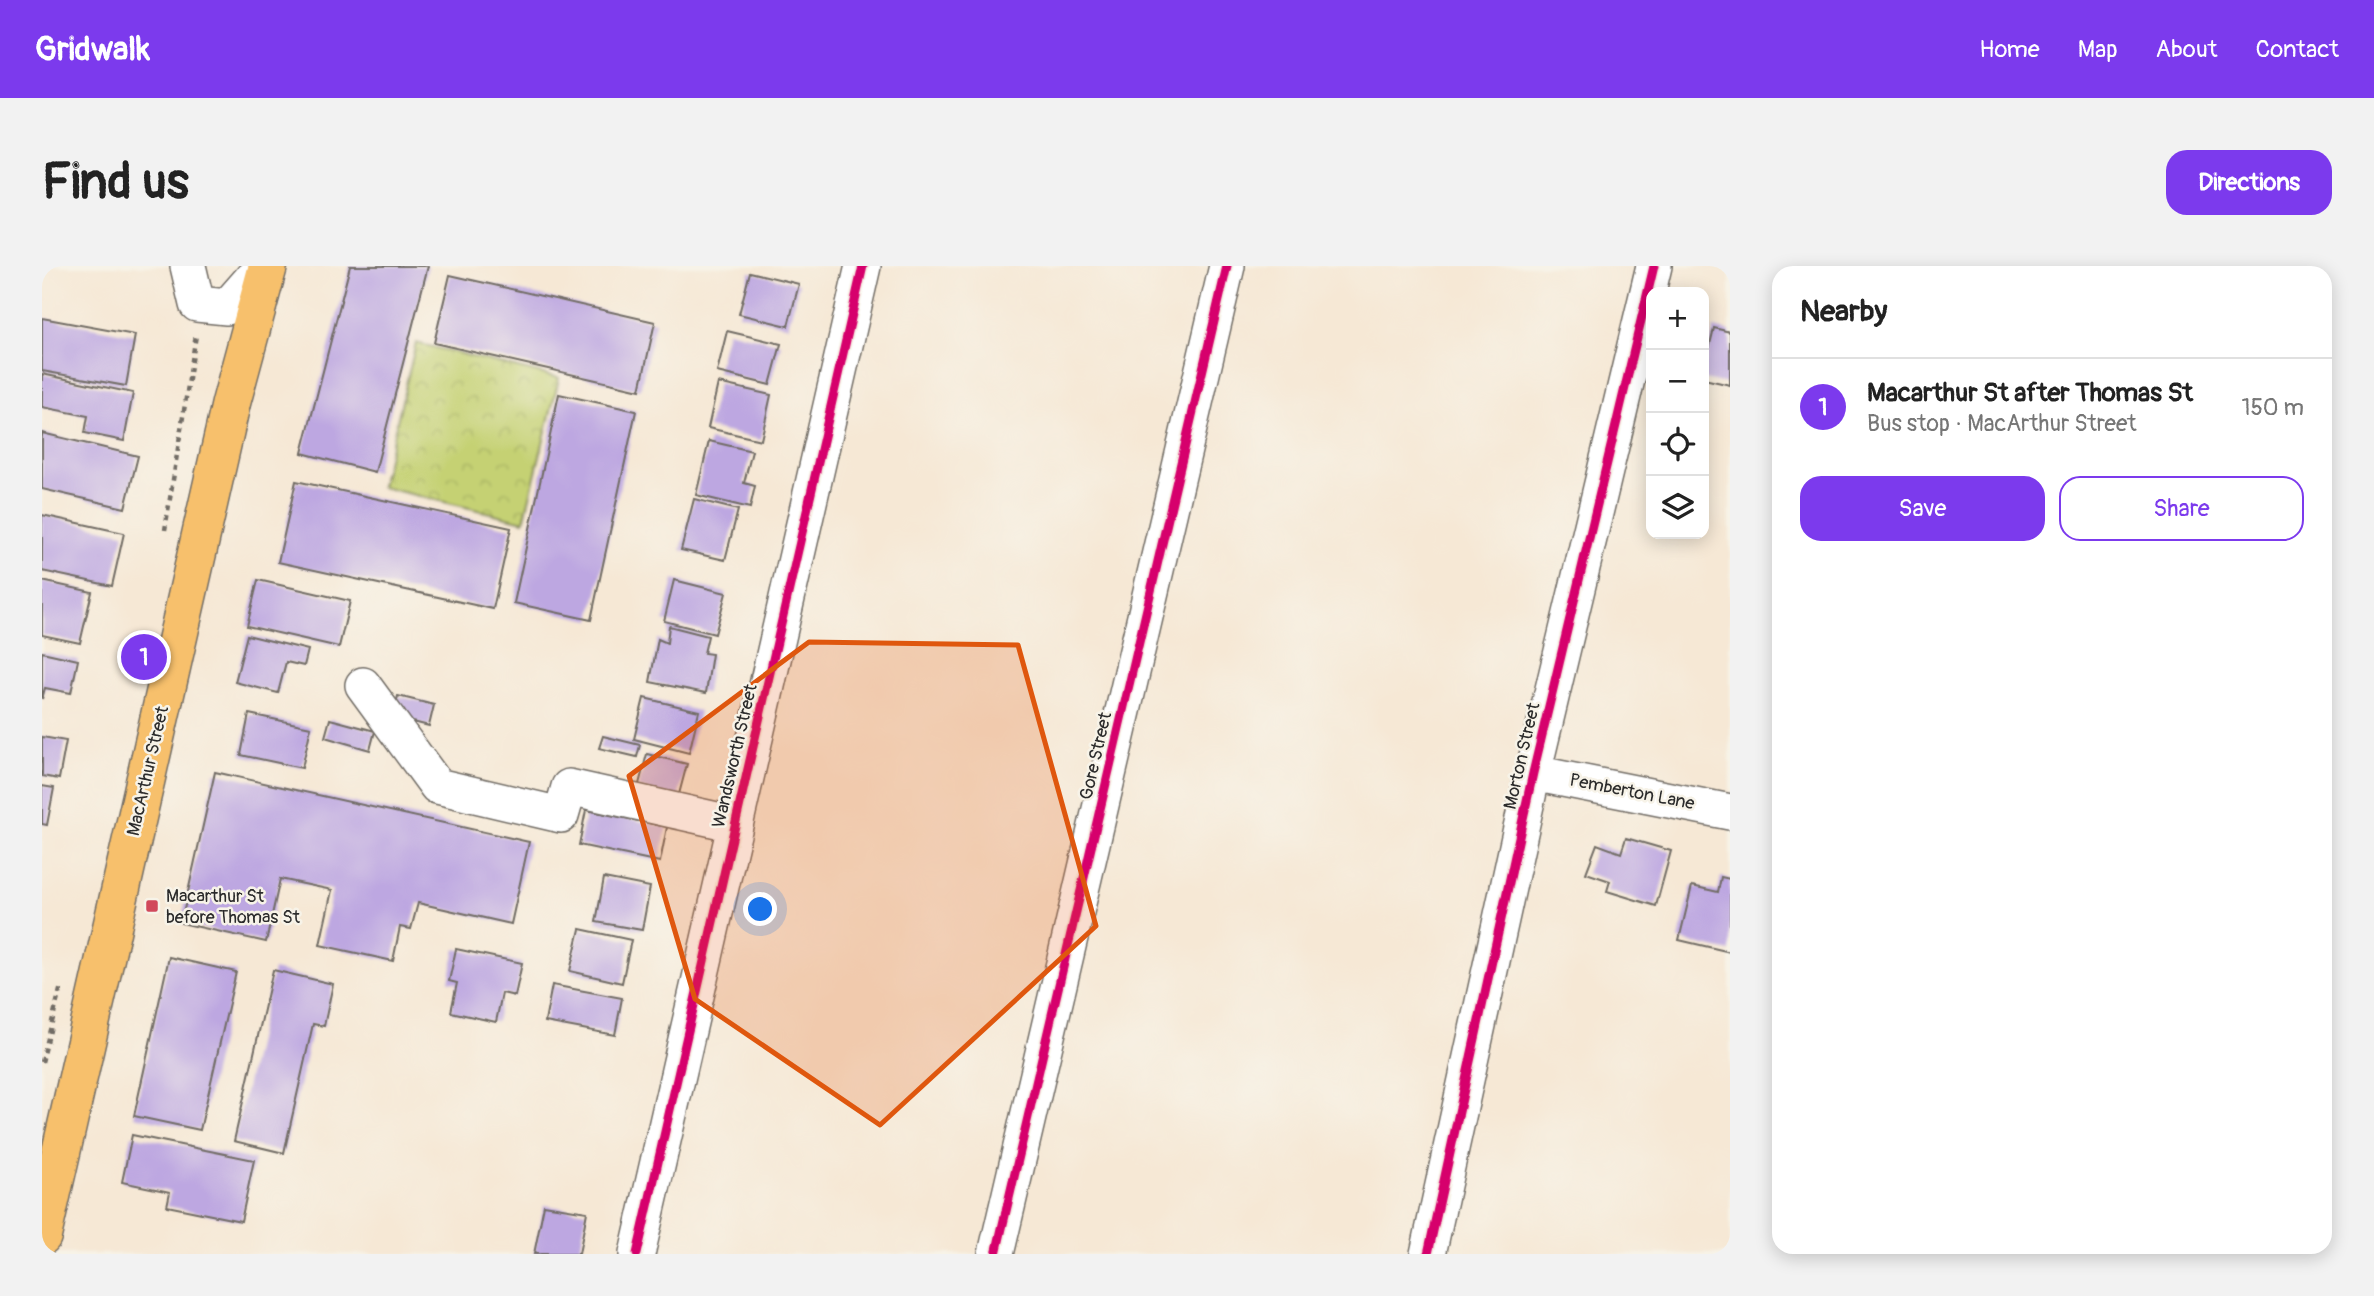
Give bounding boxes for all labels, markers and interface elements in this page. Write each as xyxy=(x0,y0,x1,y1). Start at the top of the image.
text: Gridwalk xyxy=(35,29,150,70)
text: Home xyxy=(1979,35,2040,64)
text: Map xyxy=(2078,35,2118,64)
text: About xyxy=(2156,35,2218,64)
text: Contact xyxy=(2256,35,2339,64)
button: Directions xyxy=(2166,150,2332,215)
text: Find us xyxy=(42,152,189,213)
map controls xyxy=(1646,287,1709,539)
button: + xyxy=(1646,287,1709,350)
text: Nearby xyxy=(1800,293,1887,330)
button: − xyxy=(1646,350,1709,413)
text: Macarthur St after Thomas St xyxy=(1867,377,2193,409)
text: 1 xyxy=(1819,393,1828,422)
text: 150 m xyxy=(2241,393,2304,422)
text: Bus stop · MacArthur Street xyxy=(1867,409,2137,438)
button: locate xyxy=(1646,413,1709,476)
button: layers xyxy=(1646,476,1709,539)
button: Save xyxy=(1800,476,2045,541)
button: Share xyxy=(2059,476,2304,541)
pin: 1 xyxy=(121,631,167,683)
street label: Wandsworth Street xyxy=(707,681,763,830)
street label: Morton Street xyxy=(1499,700,1546,812)
street label: MacArthur Street xyxy=(122,703,174,838)
street label: Gore Street xyxy=(1075,709,1117,802)
street label: Pemberton Lane xyxy=(1568,769,1696,815)
place label: Macarthur St before Thomas St xyxy=(166,885,301,929)
your location xyxy=(743,892,777,926)
marker: Macarthur St before Thomas St xyxy=(144,898,160,914)

